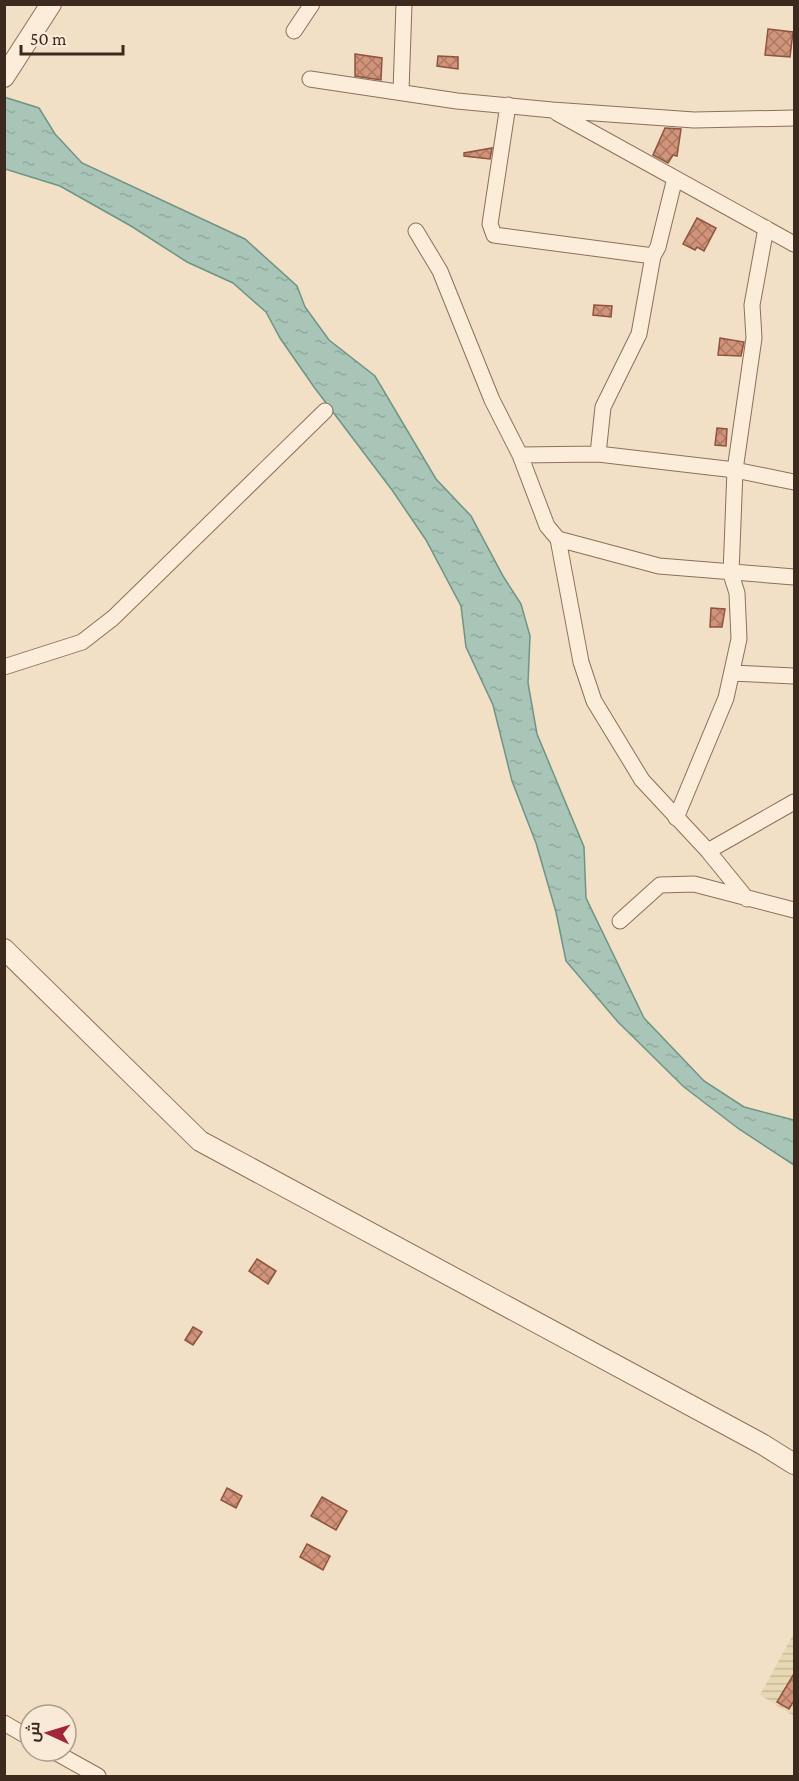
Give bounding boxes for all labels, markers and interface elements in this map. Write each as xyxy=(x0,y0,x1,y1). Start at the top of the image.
scale bar xyxy=(21,18,123,56)
text: 50 m xyxy=(30,29,67,49)
north arrow xyxy=(18,1703,78,1763)
text: ش xyxy=(24,1721,44,1743)

